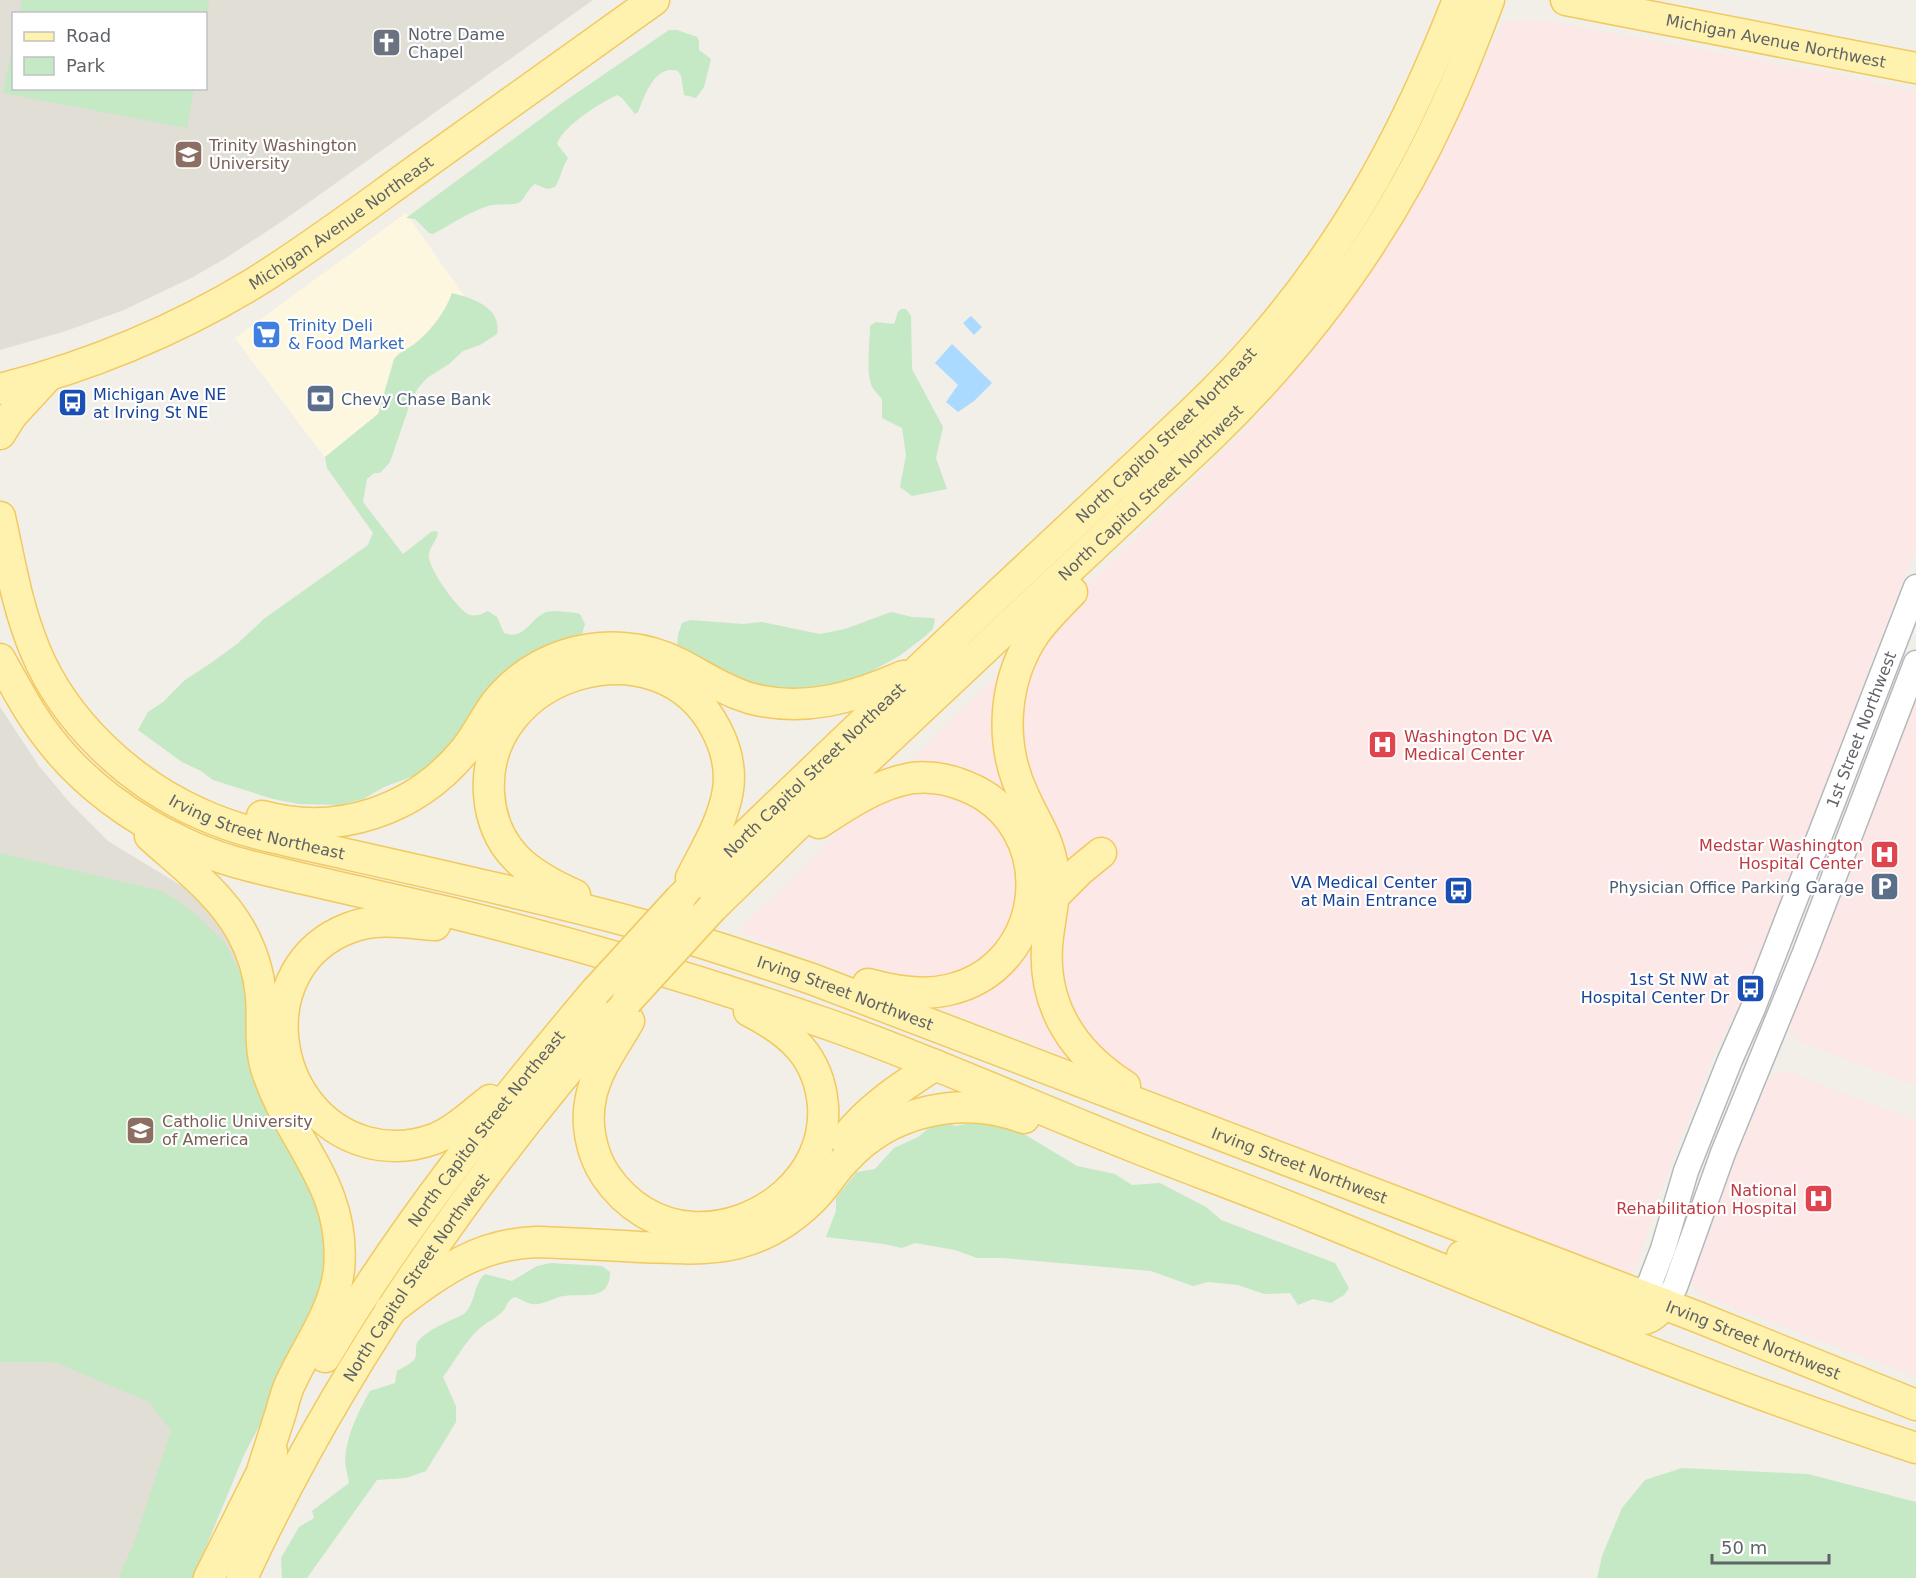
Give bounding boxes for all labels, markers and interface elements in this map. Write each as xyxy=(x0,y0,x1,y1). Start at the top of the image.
street label: Michigan Avenue Northwest xyxy=(1664,10,1888,71)
legend xyxy=(12,12,207,90)
text: Road xyxy=(66,25,111,46)
place label: Notre Dame Chapel xyxy=(408,25,505,62)
church icon: Notre Dame Chapel xyxy=(371,27,403,59)
text: Park xyxy=(66,55,105,76)
place label: Trinity Washington University xyxy=(208,136,357,173)
school or university icon: Trinity Washington University xyxy=(172,138,204,170)
street label: Michigan Avenue Northeast xyxy=(245,152,437,293)
place label: Trinity Deli & Food Market xyxy=(287,316,404,353)
supermarket icon: Trinity Deli & Food Market xyxy=(251,318,283,350)
street label: North Capitol Street Northeast xyxy=(1072,343,1260,526)
bank icon: Chevy Chase Bank xyxy=(304,383,336,415)
place label: Michigan Ave NE at Irving St NE xyxy=(93,385,226,422)
bus stop icon: Michigan Ave NE at Irving St NE xyxy=(56,387,88,419)
place label: Chevy Chase Bank xyxy=(341,390,491,409)
street label: North Capitol Street Northwest xyxy=(1054,401,1247,584)
street label: 1st Street Northwest xyxy=(1822,649,1900,810)
street label: North Capitol Street Northeast xyxy=(719,679,909,861)
place label: Washington DC VA Medical Center xyxy=(1404,727,1553,764)
hospital icon: Washington DC VA Medical Center xyxy=(1367,729,1399,761)
street label: Irving Street Northeast xyxy=(166,790,347,863)
place label: Medstar Washington Hospital Center xyxy=(1699,836,1863,873)
hospital icon: Medstar Washington Hospital Center xyxy=(1868,838,1900,870)
parking icon: Physician Office Parking Garage xyxy=(1869,871,1901,903)
place label: VA Medical Center at Main Entrance xyxy=(1291,873,1437,910)
bus stop icon: VA Medical Center at Main Entrance xyxy=(1442,875,1474,907)
place label: Physician Office Parking Garage xyxy=(1609,878,1864,897)
street label: Irving Street Northwest xyxy=(755,952,936,1034)
place label: 1st St NW at Hospital Center Dr xyxy=(1581,970,1729,1007)
bus stop icon: 1st St NW at Hospital Center Dr xyxy=(1734,972,1766,1004)
street label: North Capitol Street Northeast xyxy=(404,1026,569,1230)
place label: Catholic University of America xyxy=(162,1112,313,1149)
school or university icon: Catholic University of America xyxy=(125,1114,157,1146)
street label: Irving Street Northwest xyxy=(1209,1123,1390,1207)
street label: North Capitol Street Northwest xyxy=(339,1169,493,1385)
place label: National Rehabilitation Hospital xyxy=(1616,1181,1797,1218)
hospital icon: National Rehabilitation Hospital xyxy=(1802,1183,1834,1215)
street label: Irving Street Northwest xyxy=(1663,1296,1843,1383)
scale bar xyxy=(1712,1527,1829,1565)
text: 50 m xyxy=(1721,1537,1767,1558)

